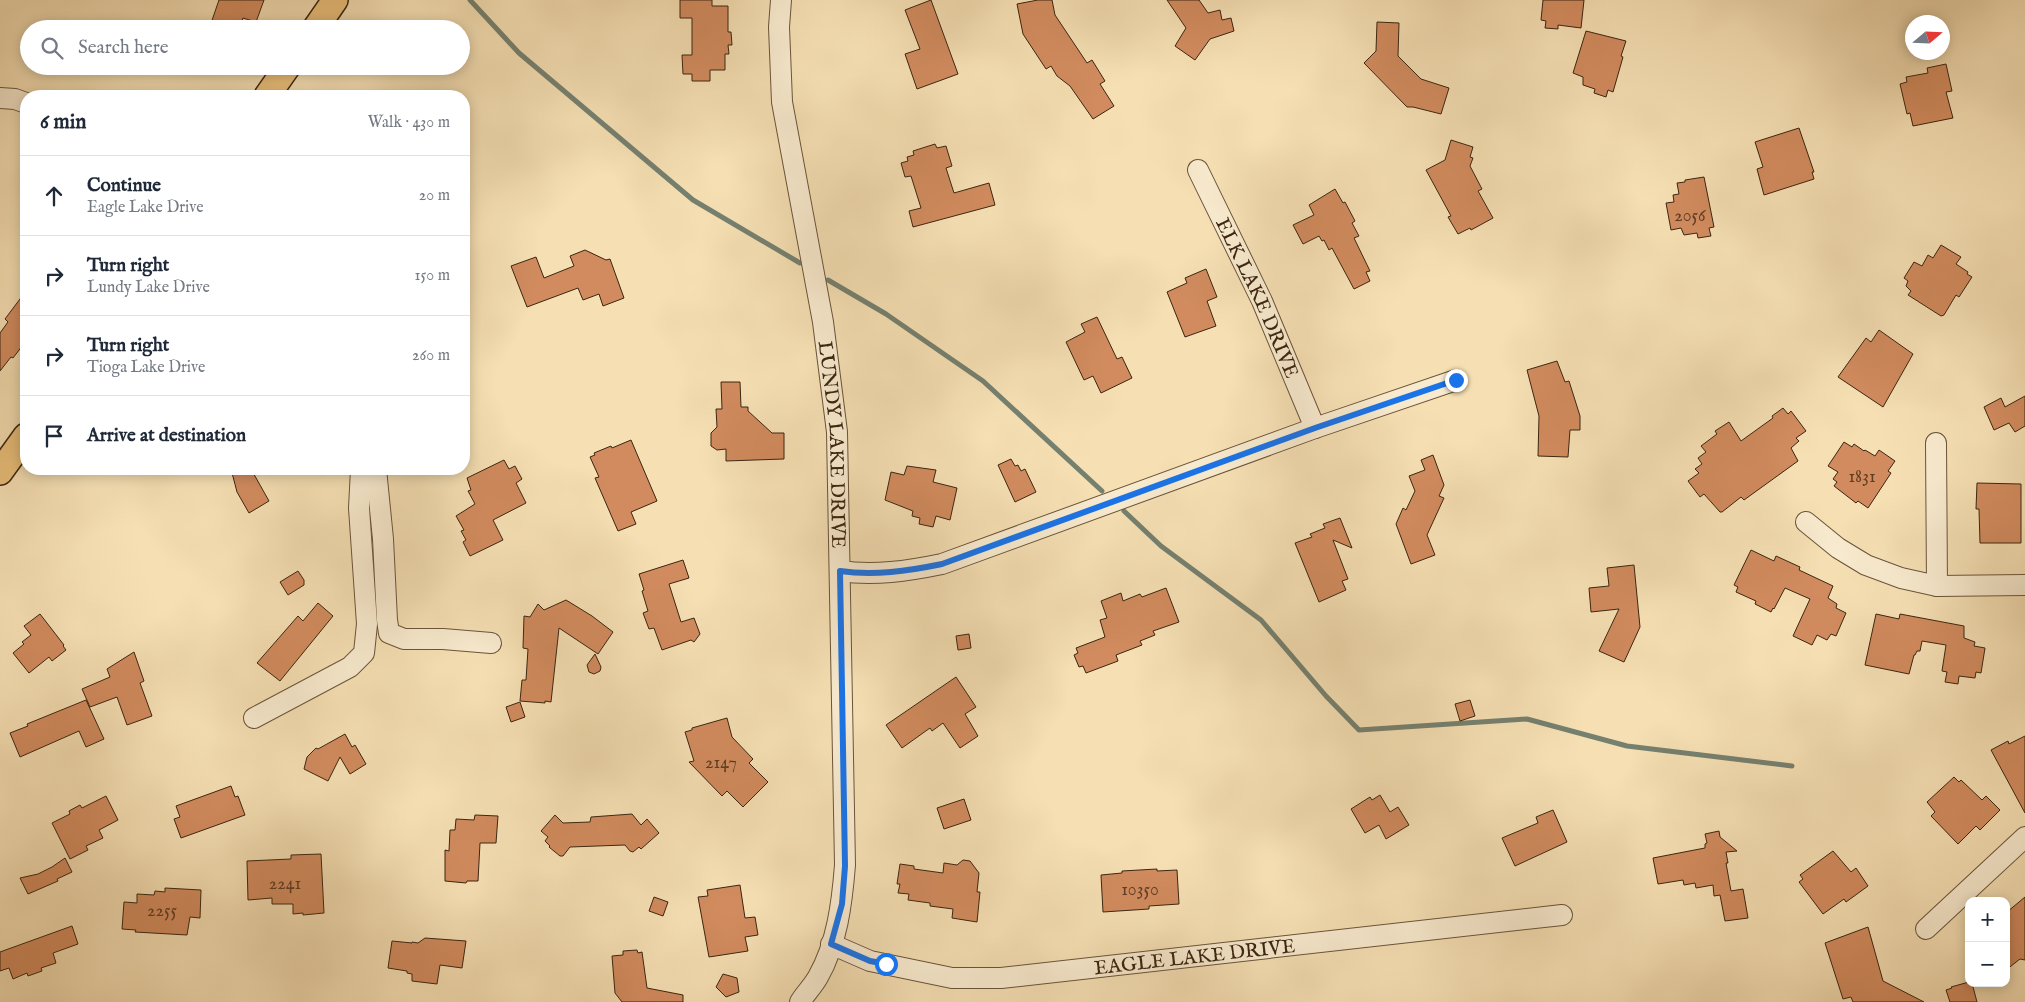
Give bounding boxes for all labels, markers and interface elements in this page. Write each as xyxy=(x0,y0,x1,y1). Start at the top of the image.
north arrow xyxy=(1905,15,1950,60)
search box xyxy=(20,20,470,75)
icon: search xyxy=(38,34,66,62)
text: Search here xyxy=(78,36,169,60)
text: 6 min xyxy=(40,109,86,136)
text: Walk · 430 m xyxy=(368,113,450,133)
text: Continue xyxy=(87,174,161,198)
icon: ahead xyxy=(40,182,68,210)
text: 20 m xyxy=(419,186,450,206)
text: Eagle Lake Drive xyxy=(87,198,204,218)
house number: 2056 xyxy=(1674,205,1706,228)
street label: ELK LAKE DRIVE xyxy=(1209,214,1304,382)
text: Turn right xyxy=(87,254,169,278)
icon: right xyxy=(40,262,68,290)
text: 150 m xyxy=(415,266,450,286)
text: Lundy Lake Drive xyxy=(87,278,210,298)
text: Turn right xyxy=(87,334,169,358)
street label: LUNDY LAKE DRIVE xyxy=(812,339,850,549)
icon: right xyxy=(40,342,68,370)
text: 260 m xyxy=(412,346,450,366)
text: Tioga Lake Drive xyxy=(87,358,205,378)
route end xyxy=(1445,369,1468,392)
icon: arrive xyxy=(40,422,68,450)
text: Arrive at destination xyxy=(87,424,246,448)
house number: 1831 xyxy=(1848,466,1876,489)
house number: 2147 xyxy=(705,752,737,775)
house number: 2241 xyxy=(269,873,301,896)
house number: 10350 xyxy=(1121,879,1159,902)
map controls xyxy=(1965,897,2010,987)
button: + xyxy=(1965,897,2010,942)
house number: 2255 xyxy=(147,900,177,923)
street label: EAGLE LAKE DRIVE xyxy=(1093,934,1297,981)
button: − xyxy=(1965,942,2010,987)
route start xyxy=(875,953,898,976)

